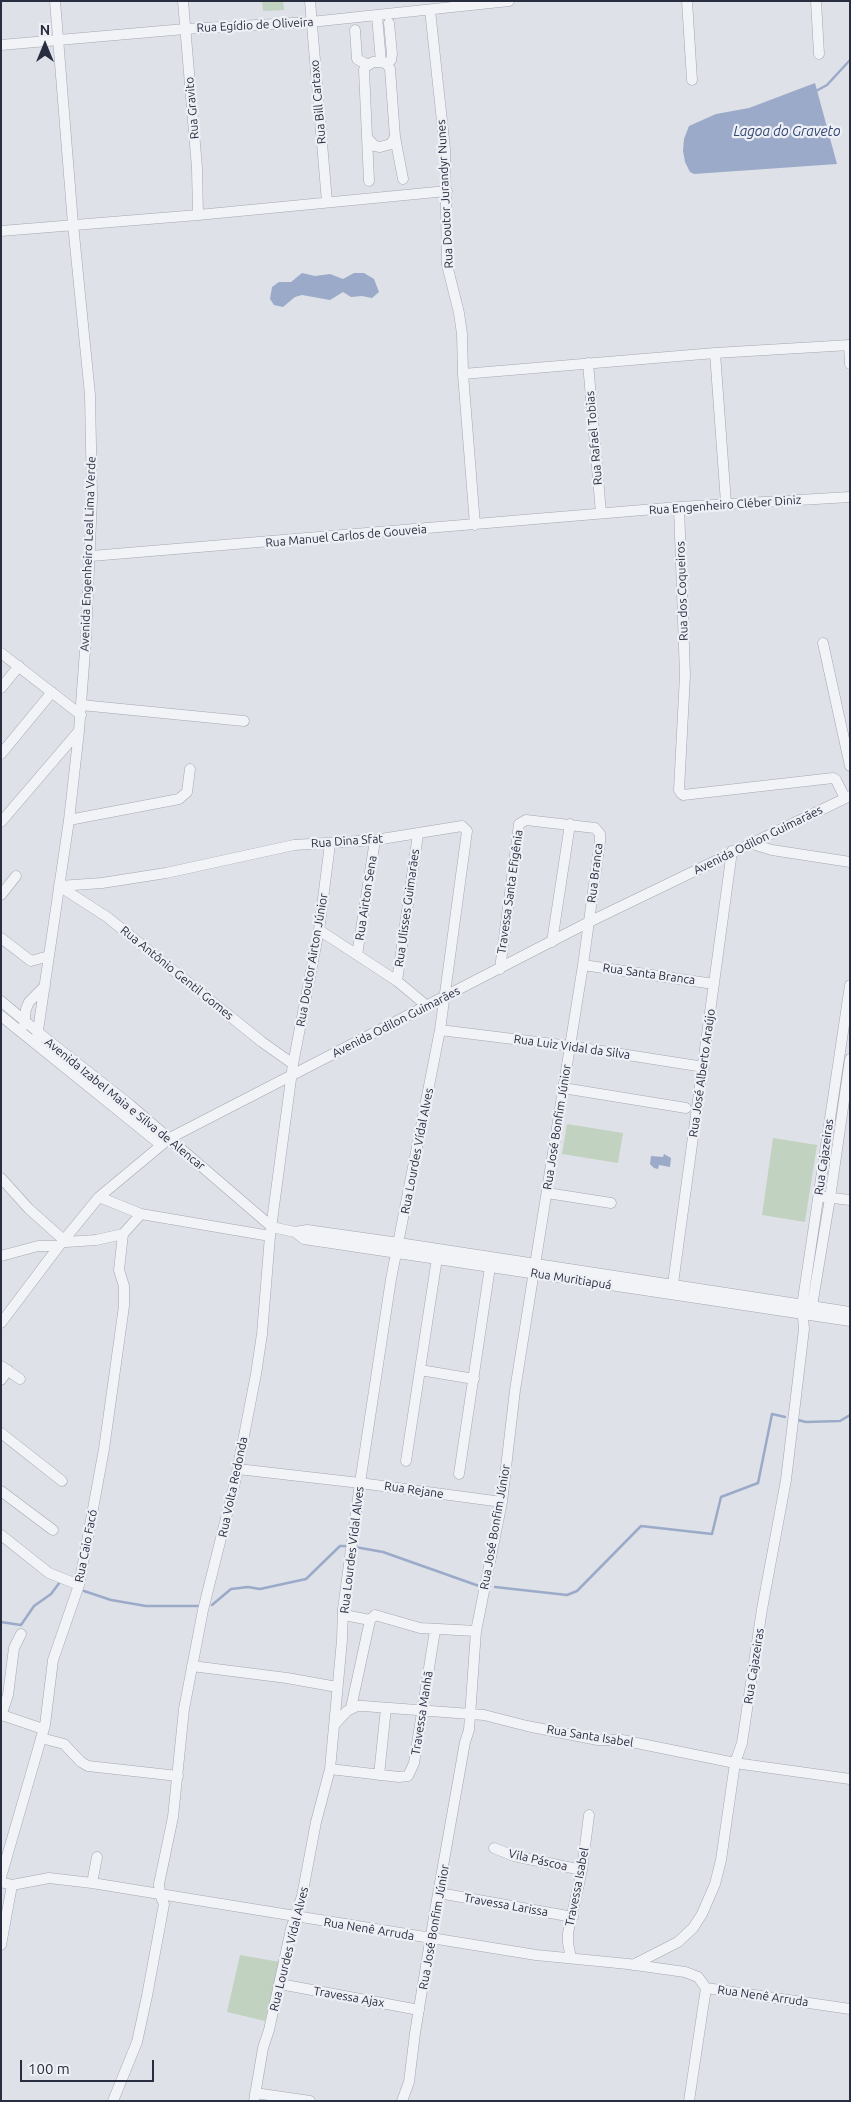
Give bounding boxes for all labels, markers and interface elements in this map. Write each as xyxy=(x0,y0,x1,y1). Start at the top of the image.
street label: Rua Egídio de Oliveira xyxy=(196,15,314,35)
north arrow xyxy=(20,20,70,70)
text: N xyxy=(40,22,50,38)
street label: Rua Bill Cartaxo xyxy=(307,59,329,145)
street label: Rua Gravito xyxy=(182,76,202,140)
street label: Rua Doutor Jurandyr Nunes xyxy=(434,119,456,269)
water label: Lagoa do Graveto xyxy=(733,123,841,139)
street label: Rua Rafael Tobias xyxy=(583,390,605,486)
street label: Avenida Engenheiro Leal Lima Verde xyxy=(77,456,99,652)
street label: Rua Engenheiro Cléber Diniz xyxy=(648,492,802,518)
street label: Rua Manuel Carlos de Gouveia xyxy=(265,522,427,550)
street label: Rua dos Coqueiros xyxy=(673,541,691,641)
street label: Avenida Odilon Guimarães xyxy=(691,802,825,878)
street label: Travessa Santa Efigênia xyxy=(494,829,526,955)
street label: Rua Dina Sfat xyxy=(311,831,383,851)
street label: Rua Branca xyxy=(584,842,606,904)
street label: Rua Ulisses Guimarães xyxy=(392,848,422,968)
street label: Rua Airton Sena xyxy=(352,855,380,941)
street label: Rua Doutor Airton Júnior xyxy=(293,892,331,1028)
street label: Rua Antônio Gentil Gomes xyxy=(118,923,236,1023)
street label: Rua Santa Branca xyxy=(602,960,696,988)
street label: Avenida Odilon Guimarães xyxy=(330,983,462,1061)
street label: Rua José Alberto Araújo xyxy=(686,1008,718,1138)
street label: Rua Luiz Vidal da Silva xyxy=(513,1032,631,1062)
street label: Avenida Izabel Maia e Silva de Alencar xyxy=(42,1035,208,1173)
street label: Rua José Bonfim Júnior xyxy=(540,1063,574,1191)
street label: Rua Lourdes Vídal Alves xyxy=(398,1087,436,1215)
street label: Rua Cajazeiras xyxy=(812,1118,836,1196)
street label: Rua Muritiapuá xyxy=(529,1265,613,1293)
street label: Rua Volta Redonda xyxy=(215,1435,251,1539)
street label: Rua José Bonfim Júnior xyxy=(477,1463,513,1591)
street label: Rua Rejane xyxy=(383,1479,445,1501)
street label: Rua Lourdes Vídal Alves xyxy=(337,1486,367,1614)
street label: Rua Caio Facó xyxy=(72,1508,100,1584)
street label: Rua Cajazeiras xyxy=(741,1627,767,1705)
street label: Travessa Manhã xyxy=(408,1670,436,1756)
street label: Rua Santa Isabel xyxy=(546,1722,634,1750)
street label: Vila Páscoa xyxy=(507,1846,569,1874)
street label: Travessa Isabel xyxy=(562,1846,592,1928)
street label: Rua José Bonfim Júnior xyxy=(416,1863,452,1991)
street label: Rua Lourdes Vídal Alves xyxy=(267,1885,311,2013)
street label: Travessa Larissa xyxy=(463,1891,549,1919)
street label: Rua Nenê Arruda xyxy=(323,1915,415,1943)
street label: Rua Nenê Arruda xyxy=(717,1982,809,2010)
street label: Travessa Ajax xyxy=(312,1984,386,2010)
scale bar xyxy=(22,2050,156,2082)
text: 100 m xyxy=(28,2060,70,2077)

